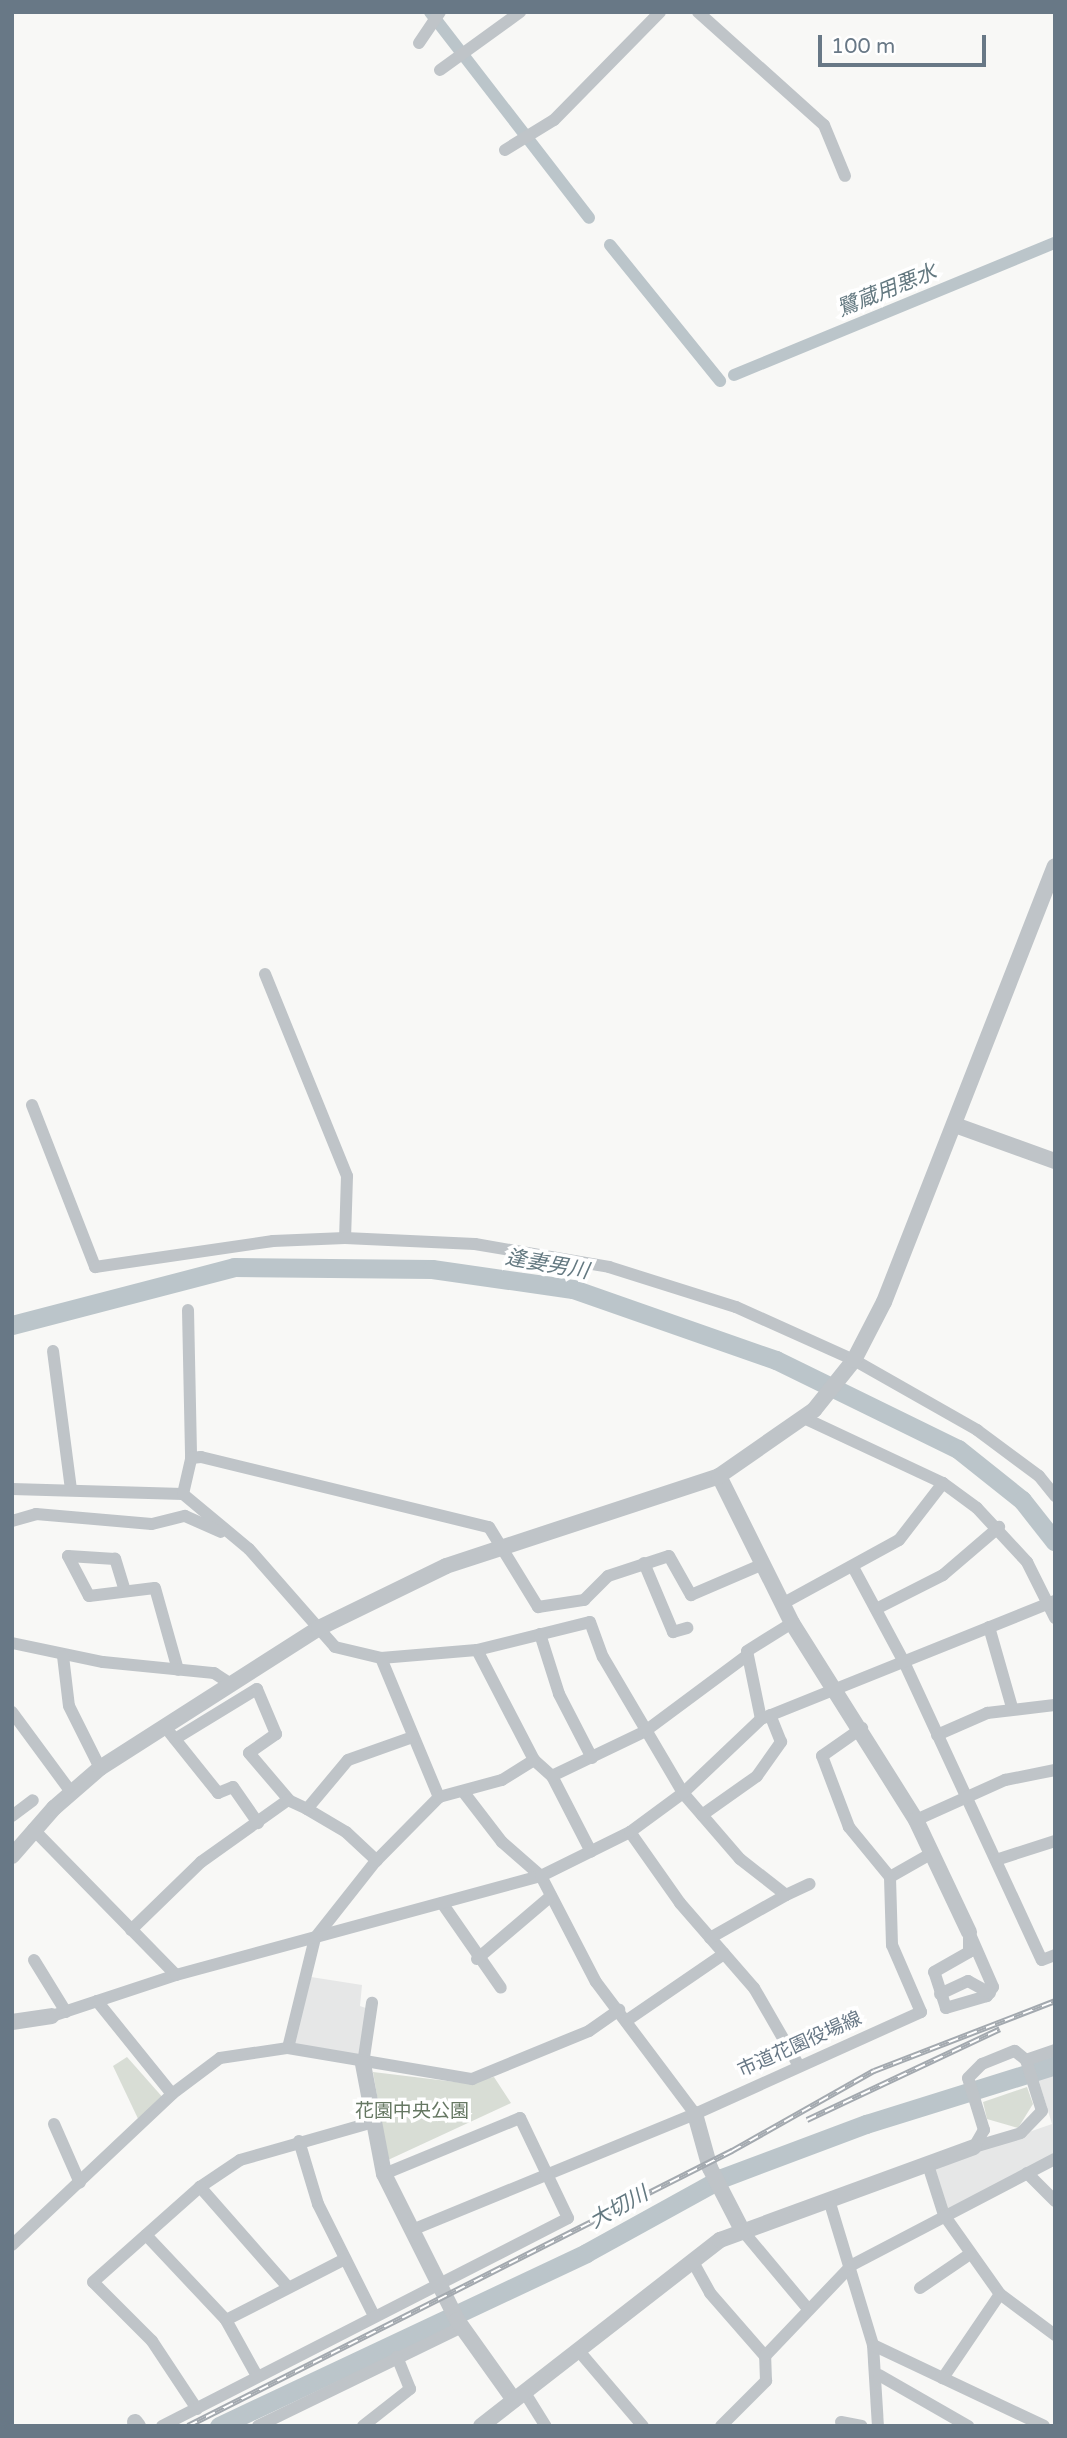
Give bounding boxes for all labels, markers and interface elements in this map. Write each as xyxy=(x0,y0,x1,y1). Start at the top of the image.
scale bar xyxy=(822,21,990,65)
text: 100 m xyxy=(831,34,895,59)
water label: 鷺蔵用悪水 xyxy=(834,260,940,322)
water label: 逢妻男川 xyxy=(503,1245,591,1285)
street label: 市道花園役場線 xyxy=(735,2008,865,2082)
park label: 花園中央公園 xyxy=(355,2101,469,2123)
water label: 大切川 xyxy=(585,2182,653,2234)

